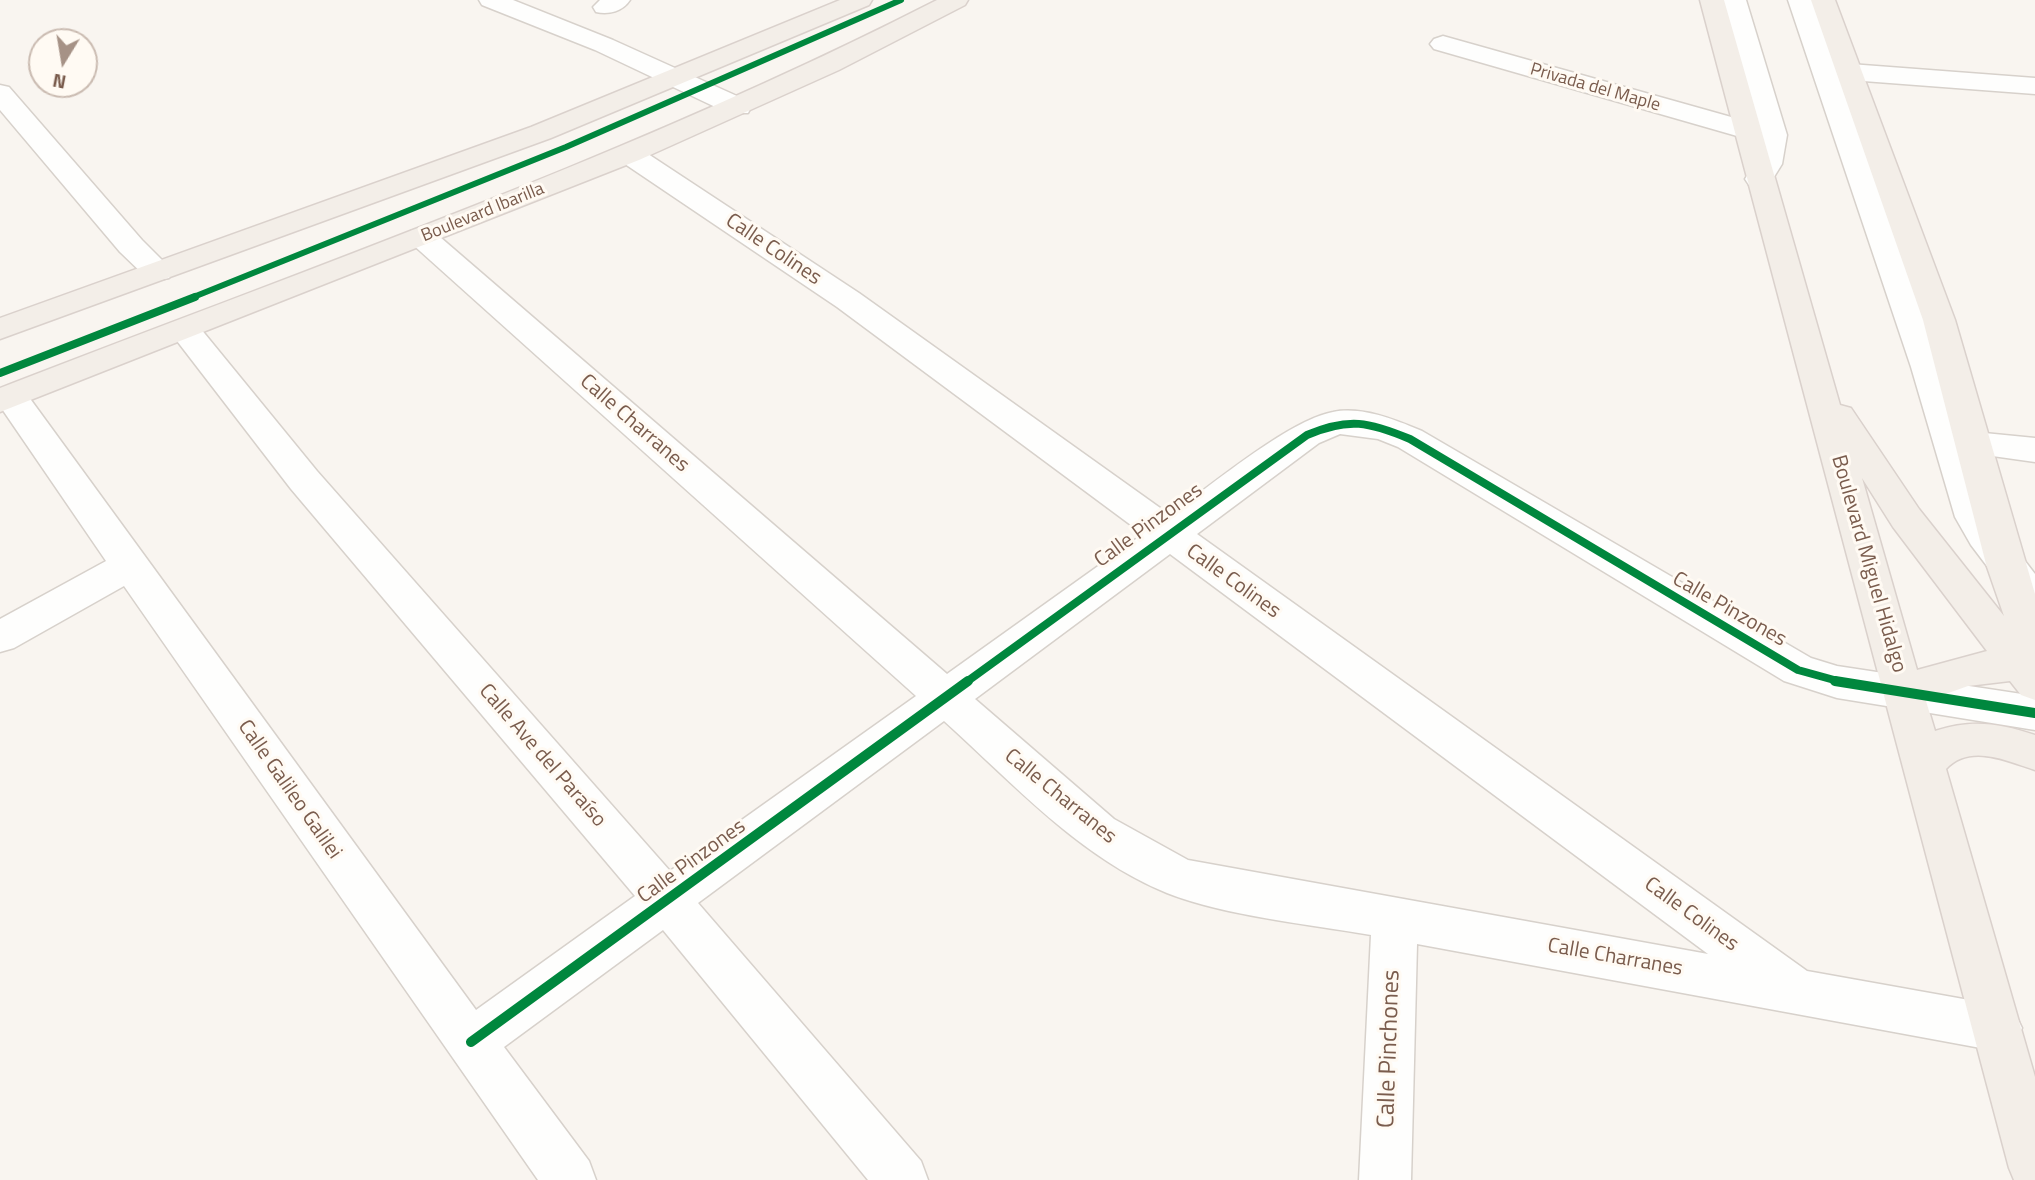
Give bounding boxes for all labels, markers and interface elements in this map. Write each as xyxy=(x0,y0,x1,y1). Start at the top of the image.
north arrow xyxy=(28,28,98,98)
street label: Privada del Maple xyxy=(1527,59,1663,117)
text: N xyxy=(50,67,69,98)
street label: Boulevard Ibarilla xyxy=(418,179,548,247)
street label: Calle Colines xyxy=(720,209,826,291)
street label: Calle Charranes xyxy=(574,370,694,478)
street label: Boulevard Miguel Hidalgo xyxy=(1825,452,1911,676)
street label: Calle Pinzones xyxy=(1090,478,1208,574)
street label: Calle Colines xyxy=(1181,539,1285,625)
street label: Calle Pinzones xyxy=(1668,567,1790,653)
street label: Calle Ave del Paraíso xyxy=(473,679,611,833)
street label: Calle Galileo Galilei xyxy=(232,716,346,864)
street label: Calle Charranes xyxy=(999,744,1121,850)
street label: Calle Pinzones xyxy=(633,814,751,910)
street label: Calle Colines xyxy=(1639,872,1743,958)
street label: Calle Charranes xyxy=(1545,934,1685,982)
street label: Calle Pinchones xyxy=(1373,969,1407,1129)

